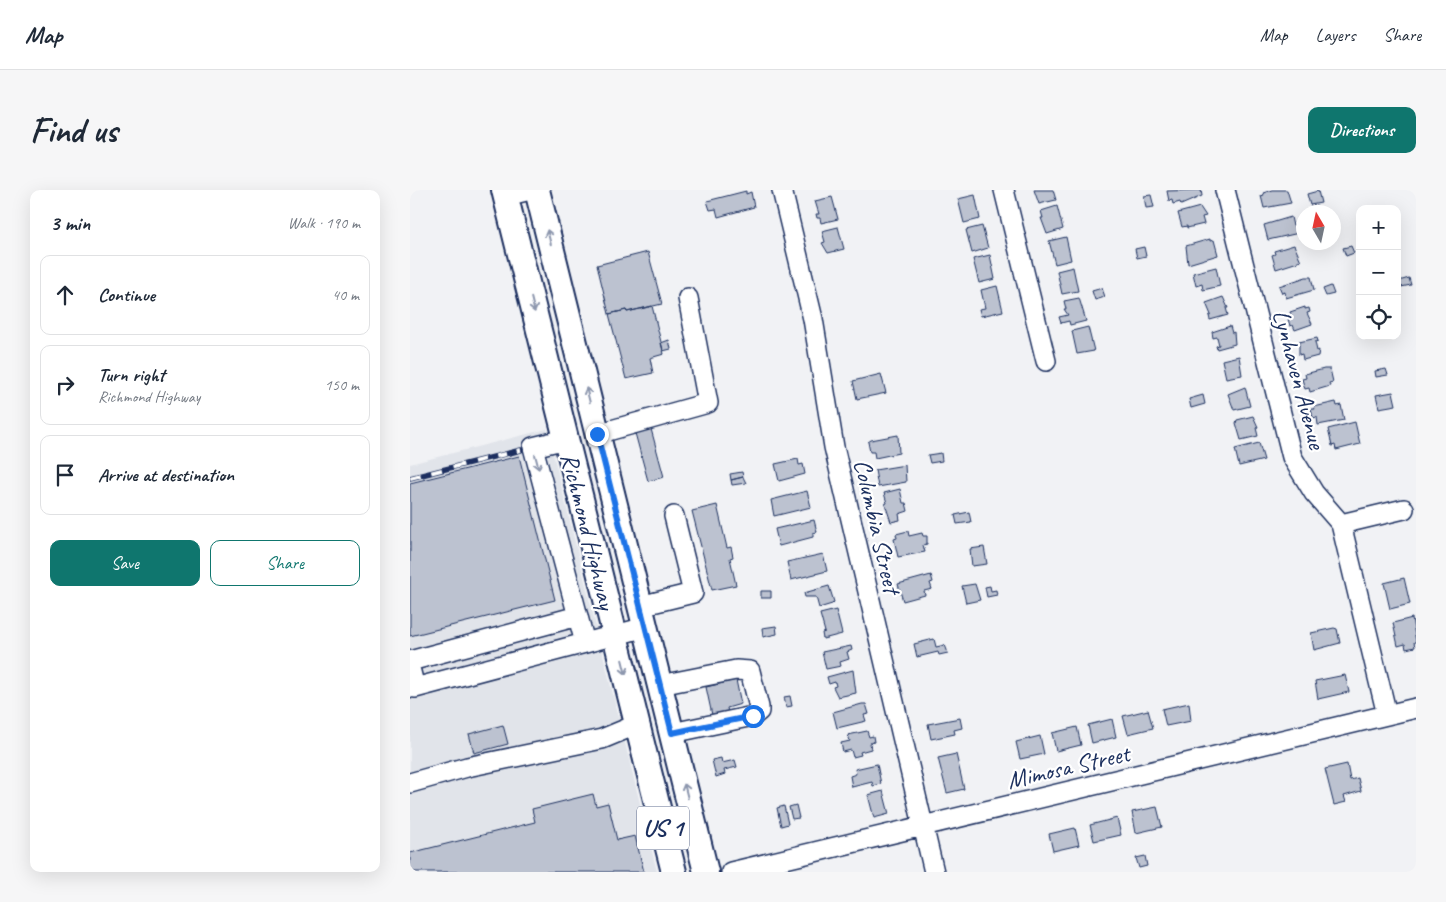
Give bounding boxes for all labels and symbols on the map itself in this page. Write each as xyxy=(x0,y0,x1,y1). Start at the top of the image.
north arrow xyxy=(1296,205,1341,250)
one-way arrow xyxy=(544,230,553,246)
one-way arrow xyxy=(529,297,538,313)
street label: Lynhaven Avenue xyxy=(1265,306,1333,454)
one-way arrow xyxy=(583,388,592,404)
route end xyxy=(586,423,609,446)
street label: Richmond Highway xyxy=(553,450,623,615)
one-way arrow xyxy=(533,453,542,469)
street label: Columbia Street xyxy=(846,456,909,600)
one-way arrow xyxy=(620,658,629,674)
route start xyxy=(742,705,765,728)
street label: Mimosa Street xyxy=(1004,737,1135,797)
one-way arrow xyxy=(681,783,690,799)
road number: US 1 xyxy=(637,806,689,850)

